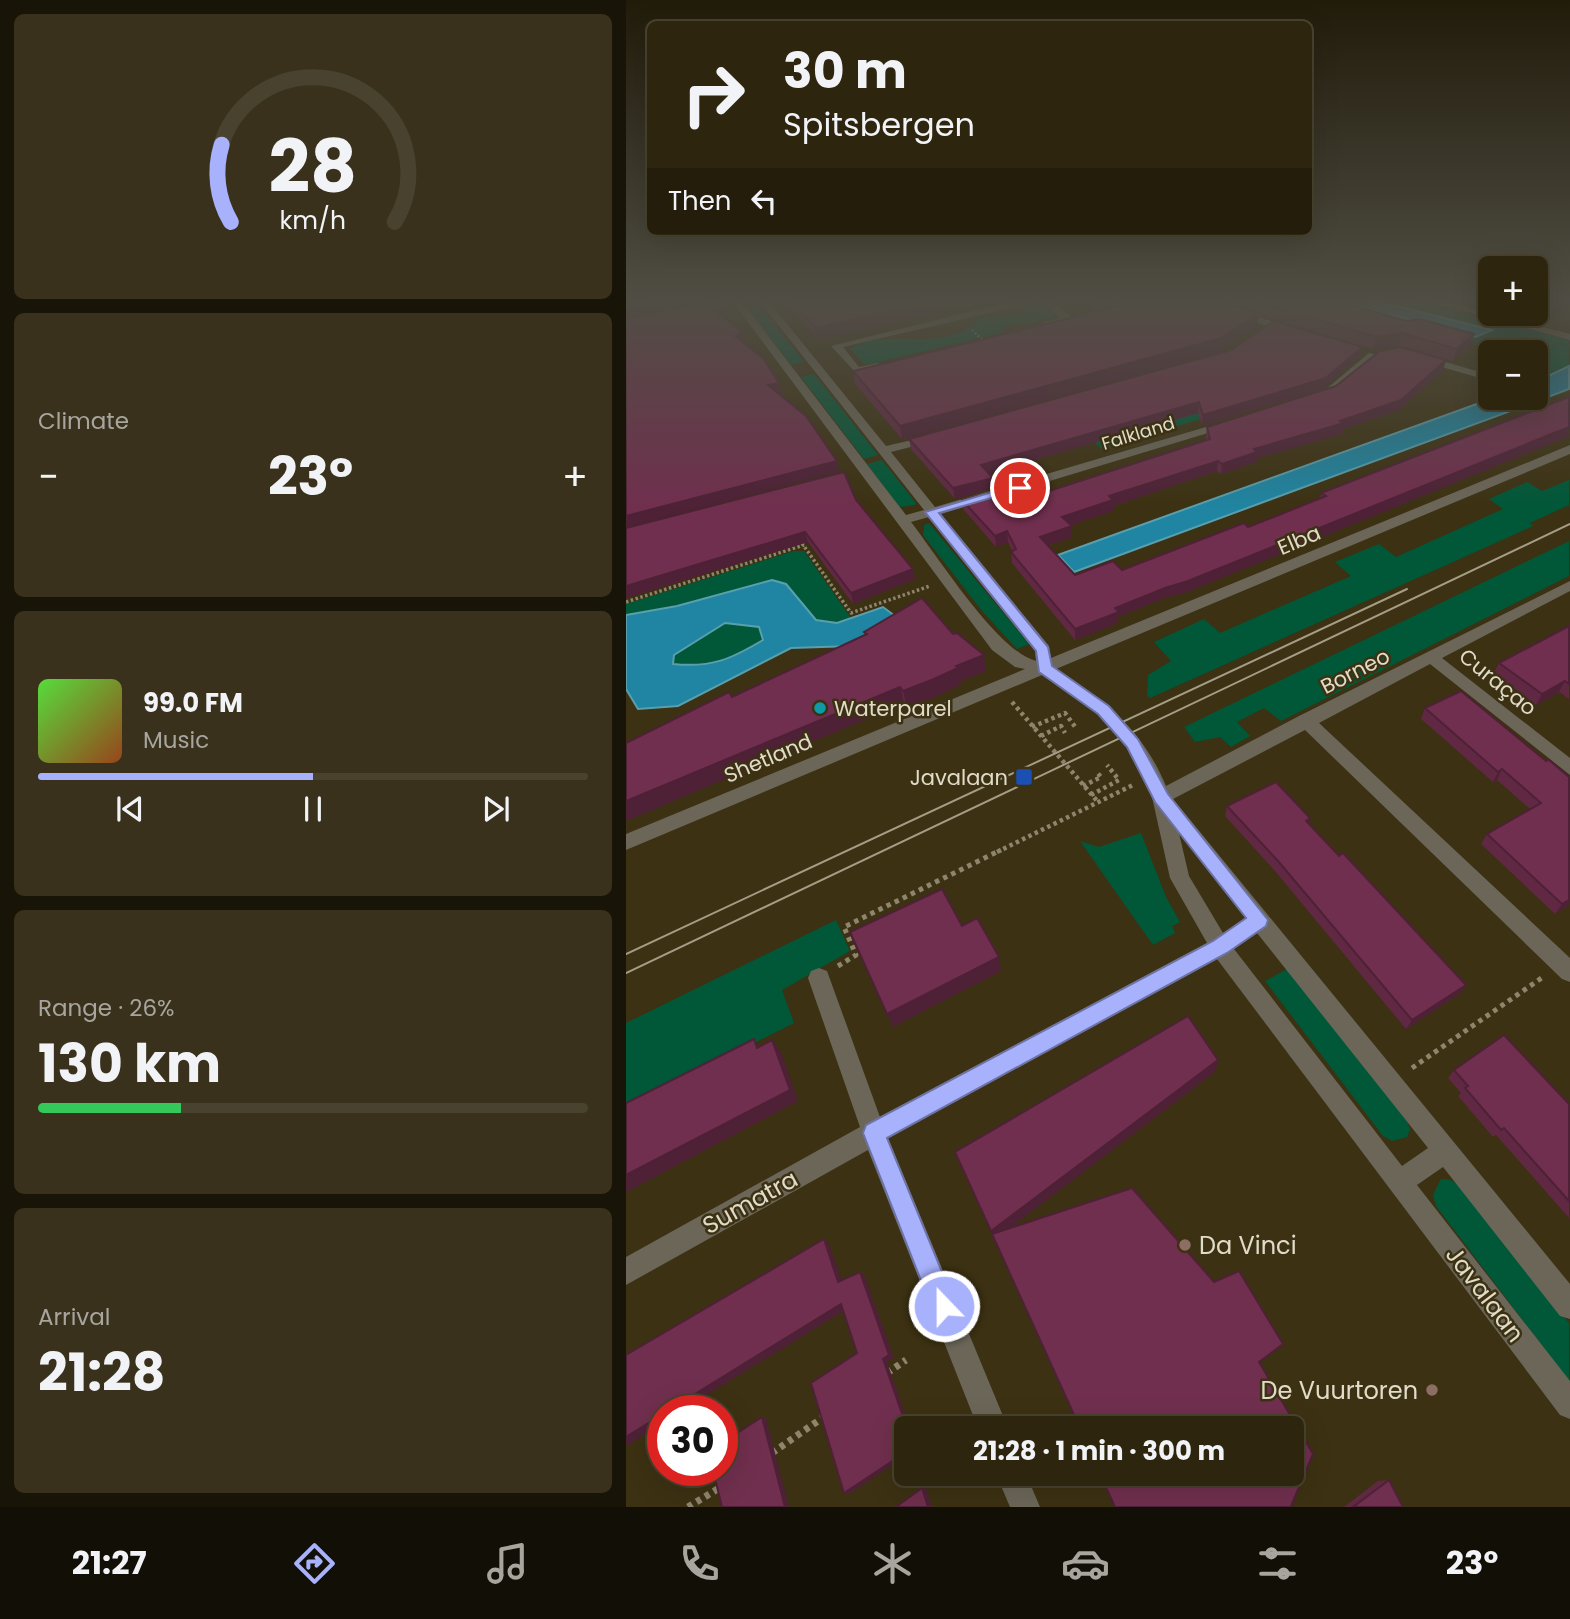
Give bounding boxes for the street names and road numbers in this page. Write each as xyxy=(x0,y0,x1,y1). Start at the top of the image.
street label: Falkland xyxy=(1098,410,1178,456)
street label: Elba xyxy=(1273,518,1325,562)
street label: Borneo xyxy=(1315,641,1395,701)
street label: Curaçao xyxy=(1453,642,1543,722)
street label: Shetland xyxy=(719,726,817,790)
street label: Sumatra xyxy=(696,1162,804,1242)
street label: Javalaan xyxy=(1438,1239,1532,1349)

